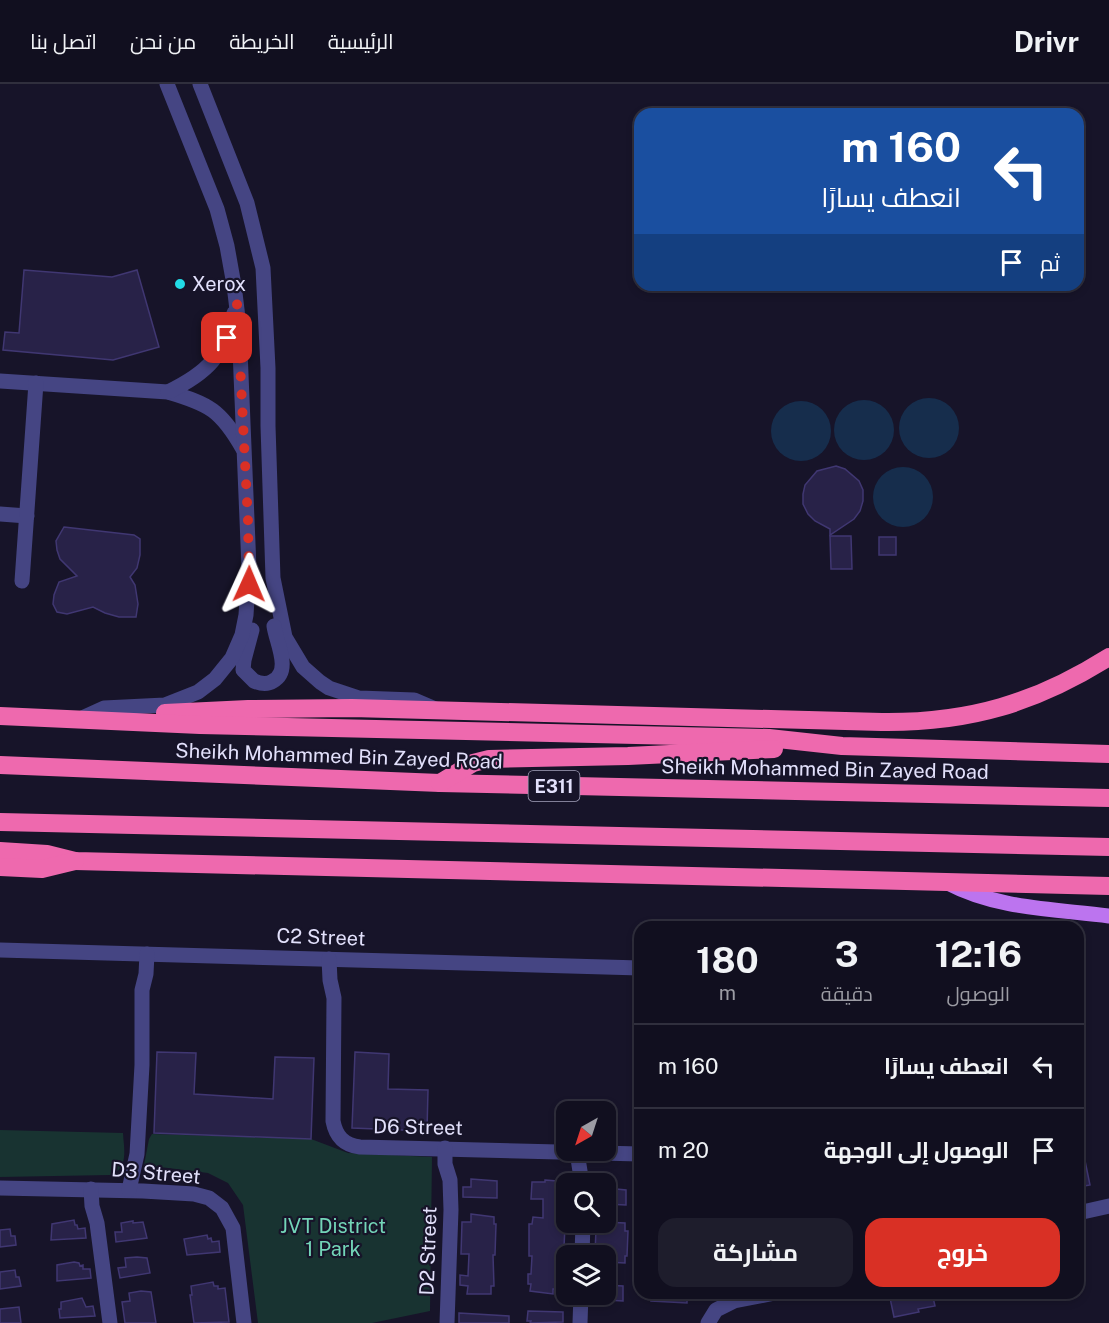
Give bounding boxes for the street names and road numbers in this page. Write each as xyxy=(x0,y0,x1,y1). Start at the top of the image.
street label: Sheikh Mohammed Bin Zayed Road xyxy=(175,738,503,774)
street label: Sheikh Mohammed Bin Zayed Road xyxy=(661,754,989,784)
road number: E311 xyxy=(528,771,580,801)
street label: C2 Street xyxy=(276,923,366,951)
street label: D6 Street xyxy=(373,1114,463,1140)
street label: D3 Street xyxy=(110,1157,202,1189)
street label: D2 Street xyxy=(414,1206,442,1296)

